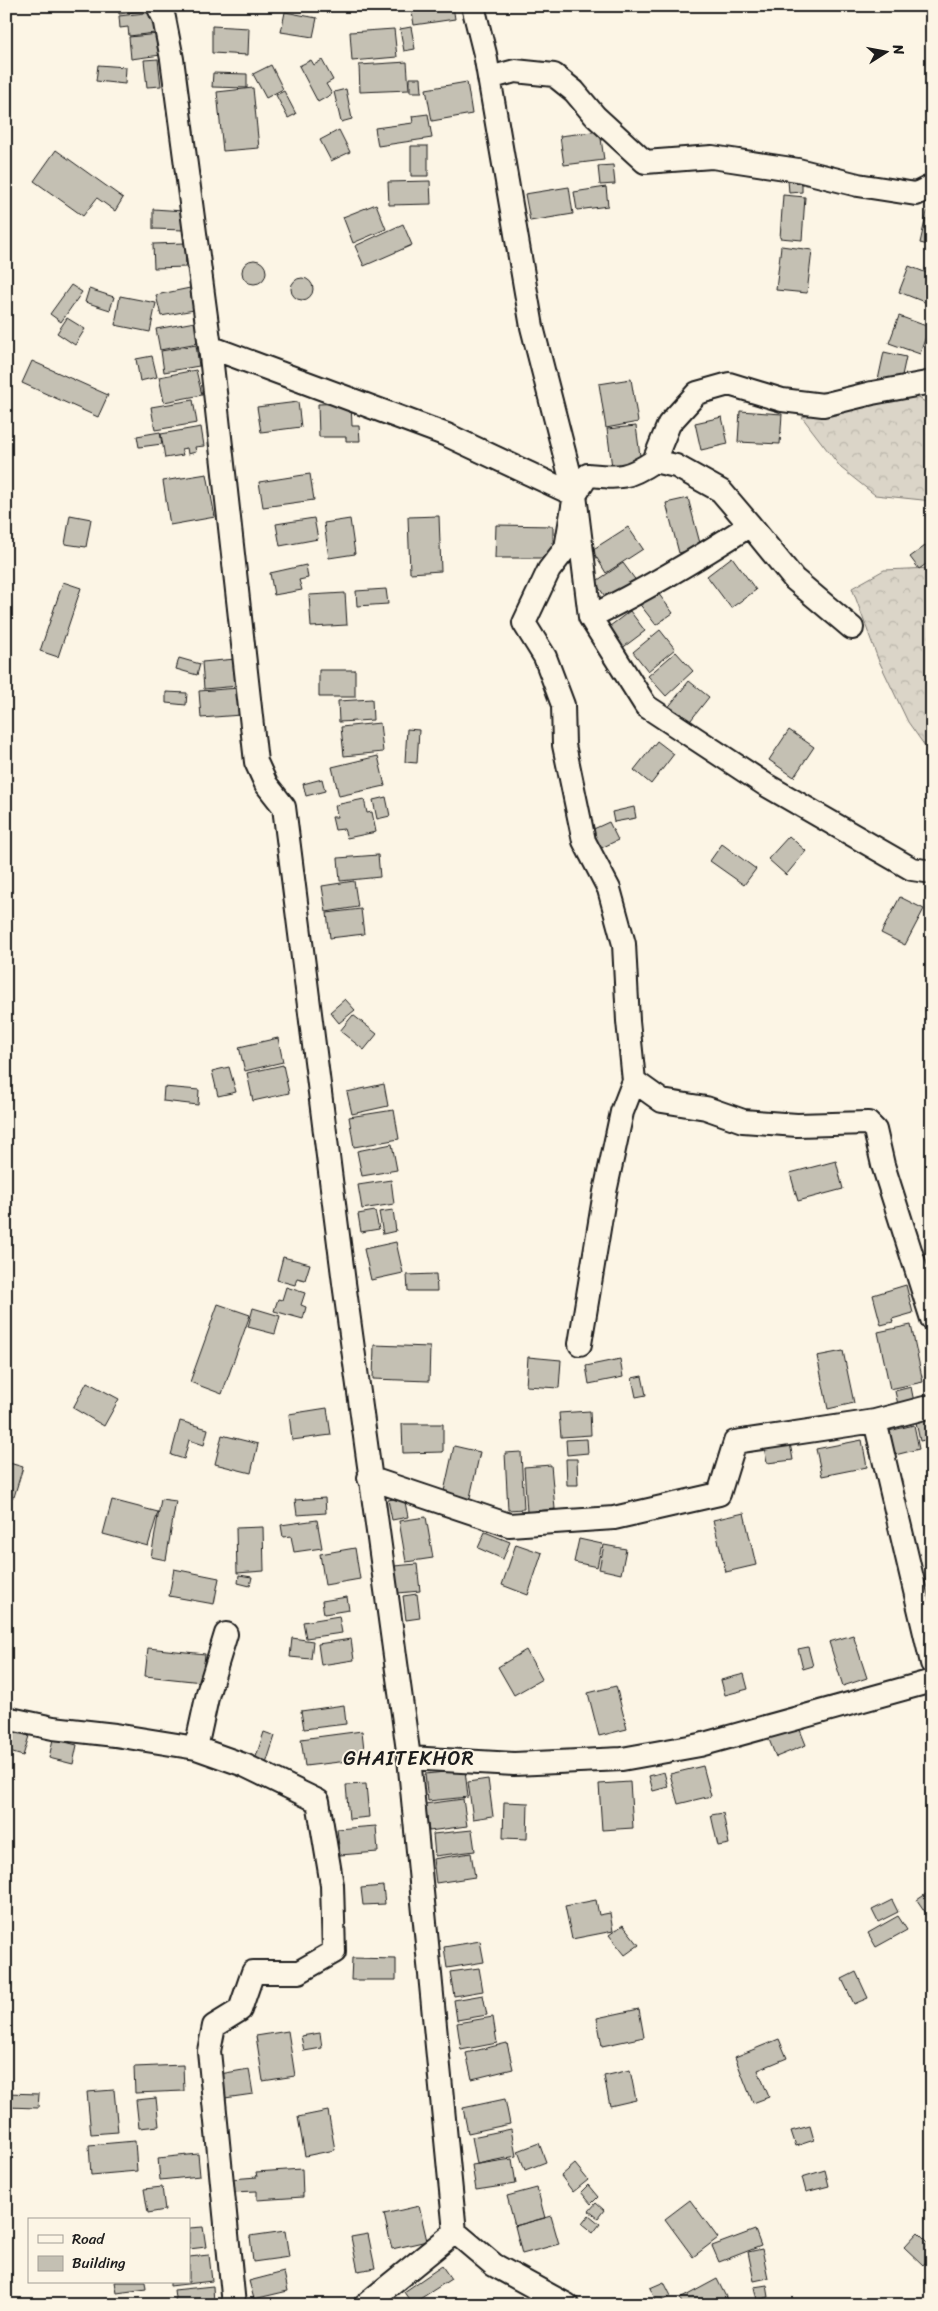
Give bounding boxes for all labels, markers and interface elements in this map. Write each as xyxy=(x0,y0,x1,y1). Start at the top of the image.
north arrow xyxy=(860,28,910,78)
text: N xyxy=(885,41,912,57)
district label: GHAITEKHOR xyxy=(343,1741,475,1776)
legend xyxy=(28,2218,190,2284)
text: Road xyxy=(72,2226,105,2252)
text: Building xyxy=(72,2250,126,2276)

